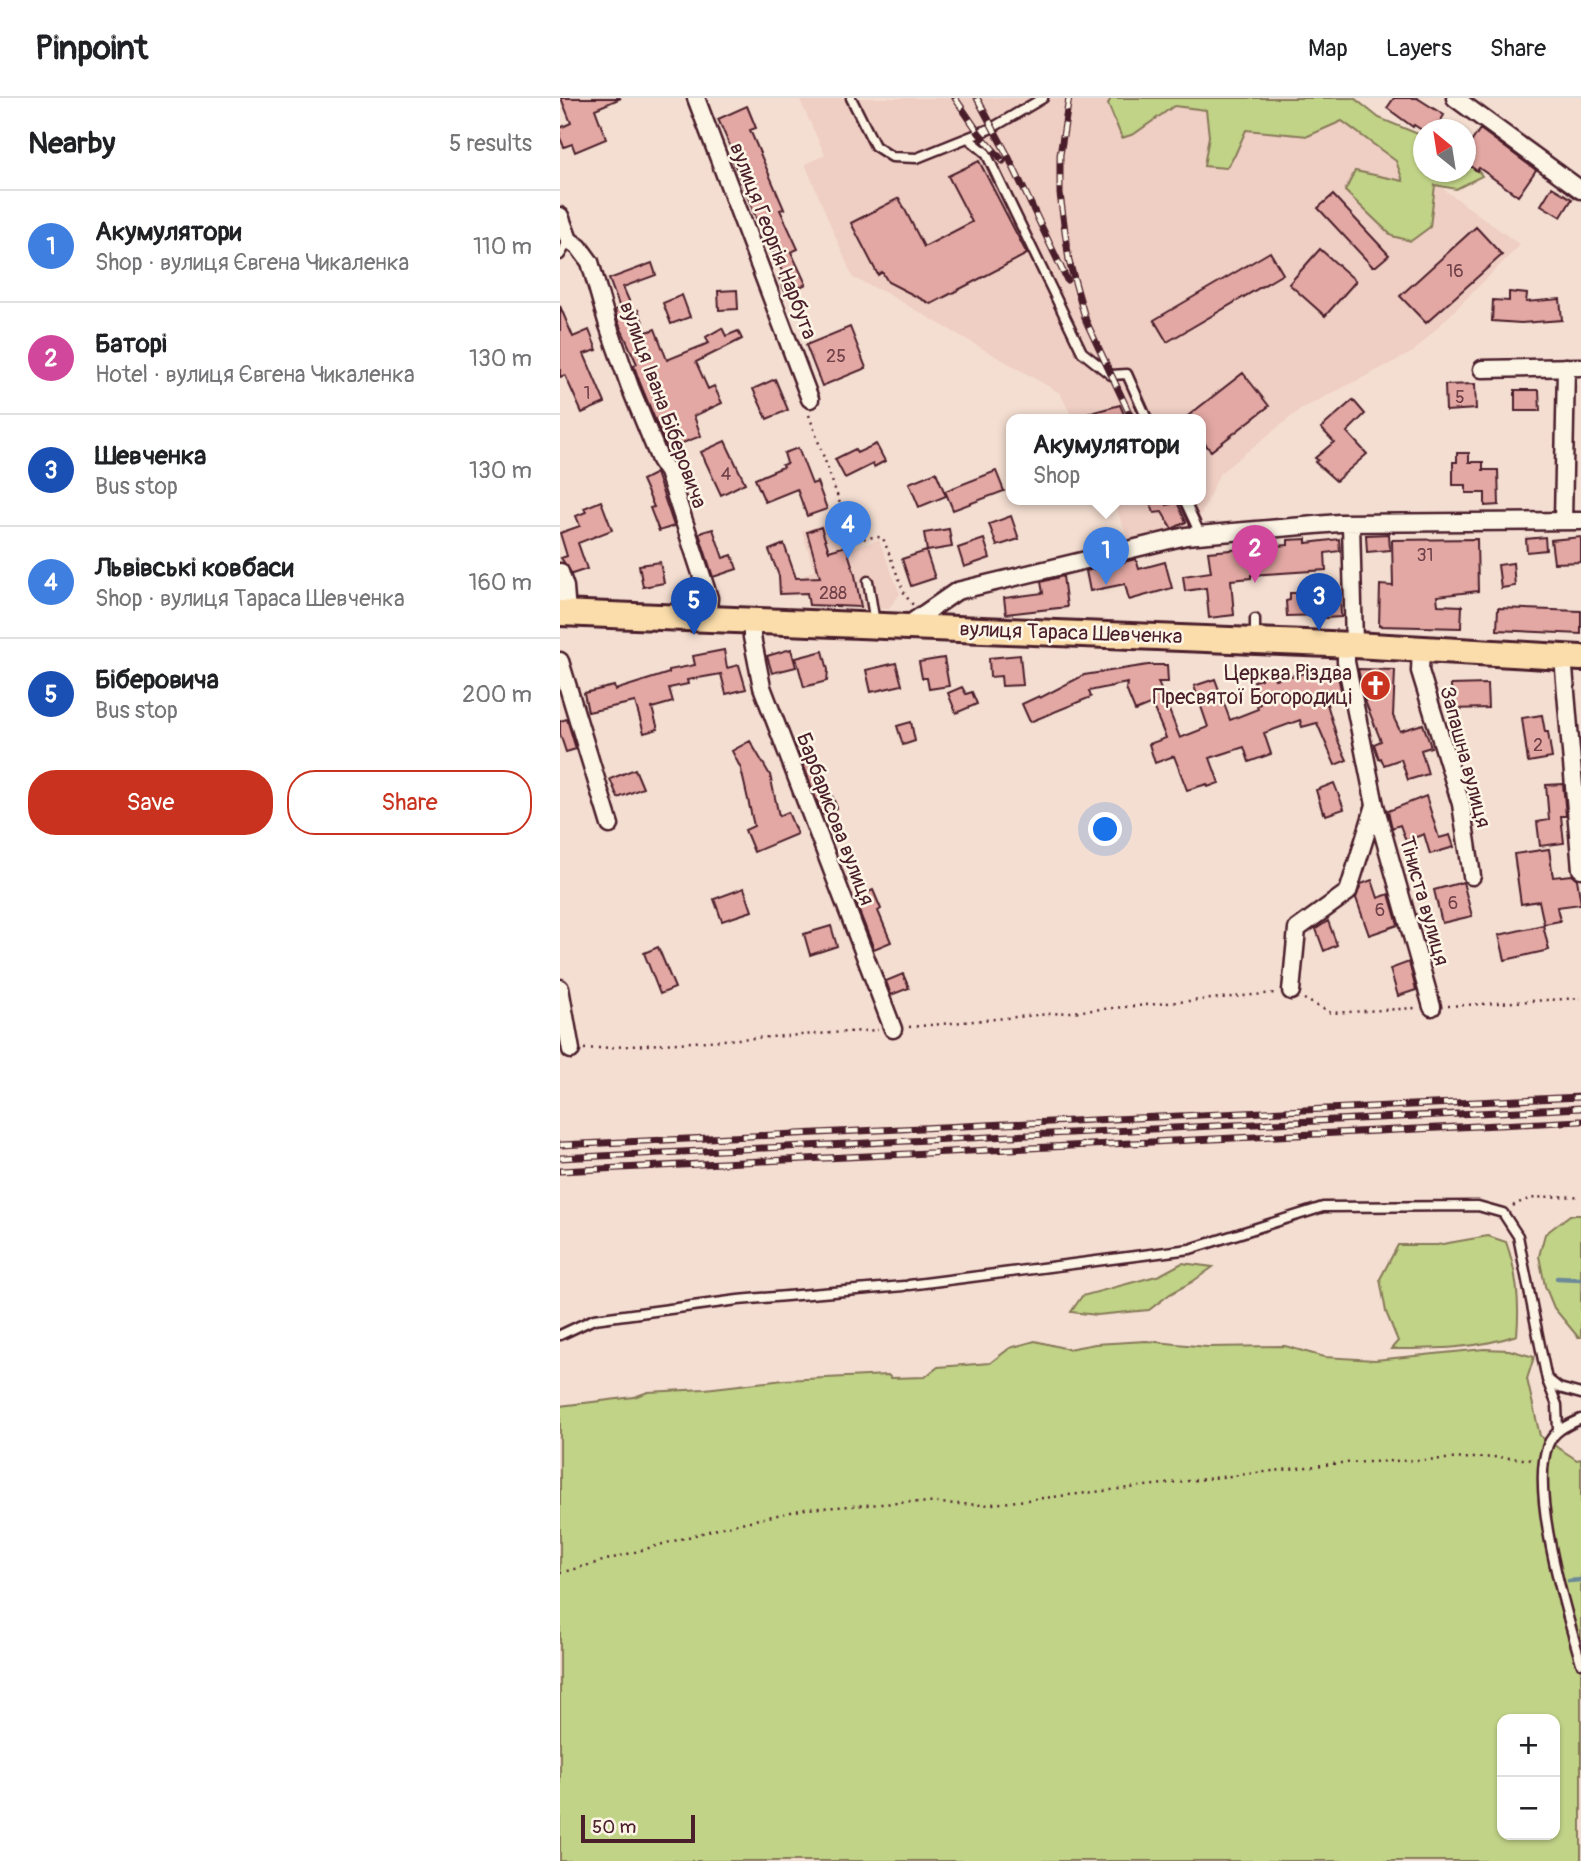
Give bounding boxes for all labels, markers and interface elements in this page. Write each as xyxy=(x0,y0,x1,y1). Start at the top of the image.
text: Pinpoint xyxy=(35,28,148,69)
text: Map xyxy=(1308,34,1348,63)
text: Layers xyxy=(1386,34,1452,63)
text: Share xyxy=(1490,34,1546,63)
north arrow xyxy=(1413,119,1476,182)
text: Nearby xyxy=(28,125,115,162)
text: 5 results xyxy=(449,129,532,158)
street label: вулиця Георгія Нарбута xyxy=(723,139,823,343)
text: Акумулятори xyxy=(95,216,241,248)
text: 1 xyxy=(47,232,56,261)
text: 110 m xyxy=(473,232,532,261)
text: Shop · вулиця Євгена Чикаленка xyxy=(95,248,409,277)
house number: 16 xyxy=(1446,260,1464,283)
street label: вулиця Івана Біберовича xyxy=(613,298,713,512)
text: Баторі xyxy=(95,328,167,360)
text: 2 xyxy=(45,344,57,373)
text: 130 m xyxy=(469,344,532,373)
house number: 25 xyxy=(826,345,846,368)
text: Hotel · вулиця Євгена Чикаленка xyxy=(95,360,415,389)
house number: 1 xyxy=(583,382,591,405)
house number: 5 xyxy=(1455,386,1465,409)
popup xyxy=(1006,414,1206,505)
text: Акумулятори xyxy=(1033,429,1179,461)
text: Шевченка xyxy=(95,440,206,472)
text: 3 xyxy=(45,456,57,485)
text: 130 m xyxy=(469,456,532,485)
text: Shop xyxy=(1033,461,1080,490)
house number: 4 xyxy=(721,463,732,486)
text: Bus stop xyxy=(95,472,178,501)
pin: 4 xyxy=(825,501,871,559)
pin: 2 xyxy=(1232,525,1278,583)
pin: 1 xyxy=(1083,527,1129,585)
house number: 31 xyxy=(1416,544,1434,567)
text: Львівські ковбаси xyxy=(95,552,294,584)
text: 4 xyxy=(44,568,58,597)
text: 160 m xyxy=(468,568,532,597)
pin: 3 xyxy=(1296,573,1342,631)
pin: 5 xyxy=(671,577,717,635)
house number: 288 xyxy=(819,582,847,605)
text: Shop · вулиця Тараса Шевченка xyxy=(95,584,405,613)
street label: вулиця Тараса Шевченка xyxy=(959,616,1183,650)
place label: Церква Різдва Пресвятої Богородиці xyxy=(1152,660,1352,711)
text: Біберовича xyxy=(95,664,219,696)
church icon: Церква Різдва Пресвятої Богородиці xyxy=(1358,668,1392,702)
text: 5 xyxy=(45,680,57,709)
text: 200 m xyxy=(462,680,532,709)
street label: Запашна вулиця xyxy=(1433,683,1497,831)
text: Bus stop xyxy=(95,696,178,725)
street label: Барбарисова вулиця xyxy=(790,729,880,909)
house number: 2 xyxy=(1533,734,1543,757)
button: Save xyxy=(28,770,273,835)
button: Share xyxy=(287,770,532,835)
your location xyxy=(1088,812,1122,846)
street label: Тіниста вулиця xyxy=(1393,833,1455,969)
house number: 6 xyxy=(1448,892,1458,915)
house number: 6 xyxy=(1375,899,1385,922)
map controls xyxy=(1497,1714,1560,1840)
button: + xyxy=(1497,1714,1560,1777)
button: − xyxy=(1497,1777,1560,1840)
scale bar xyxy=(581,1812,695,1844)
text: 50 m xyxy=(592,1815,636,1839)

